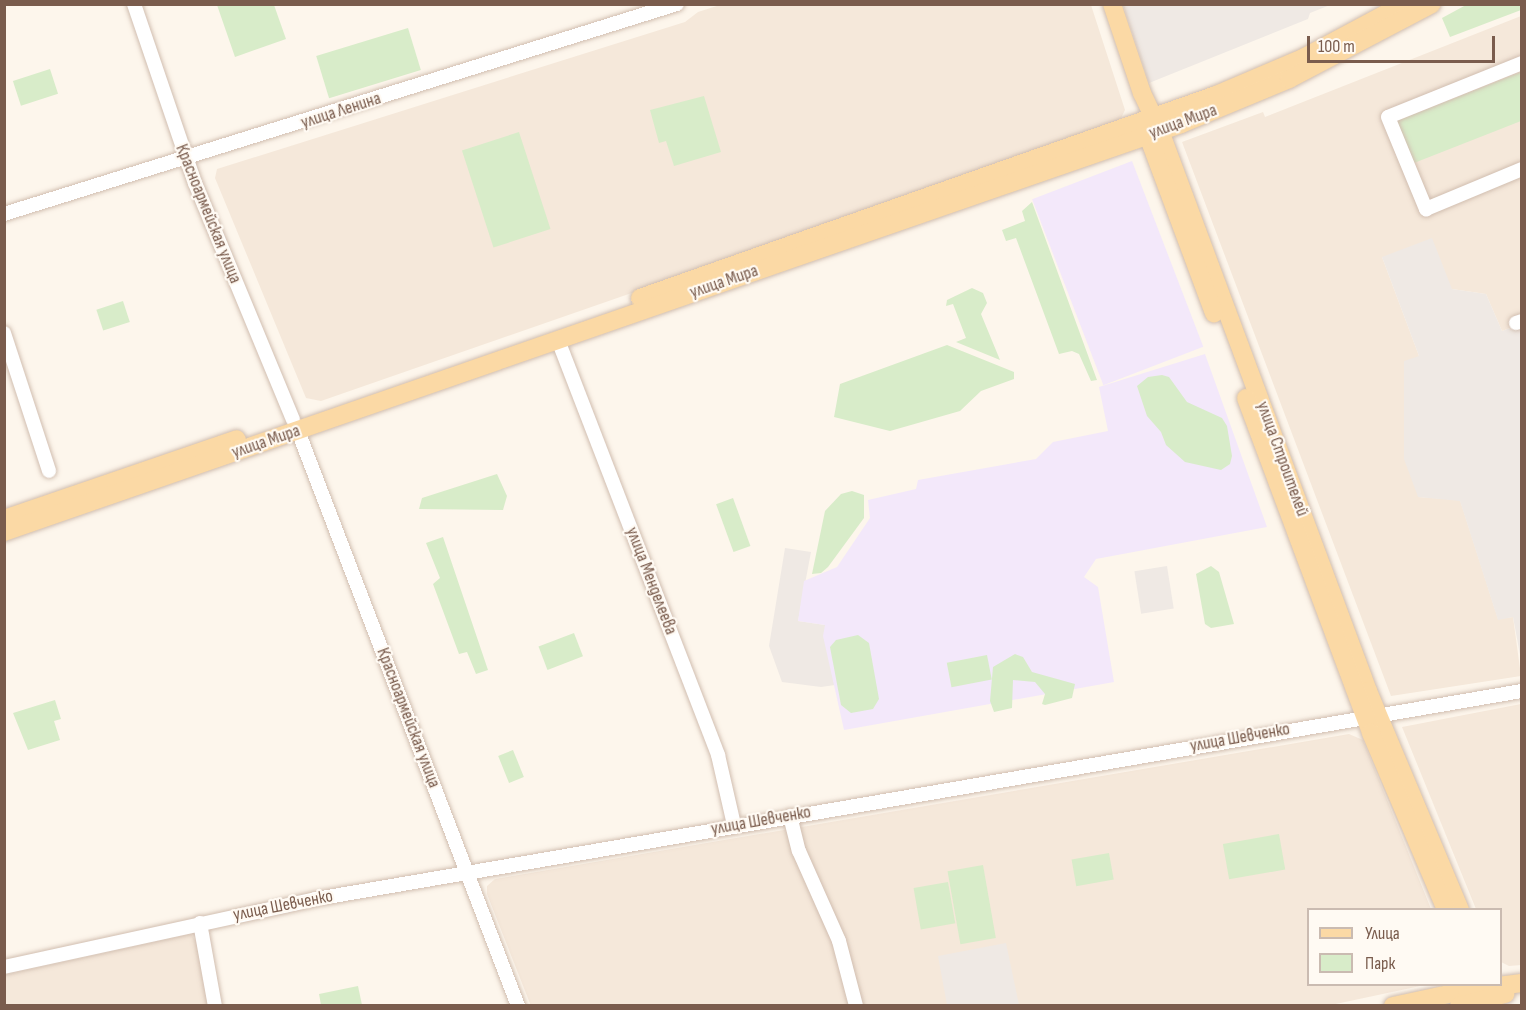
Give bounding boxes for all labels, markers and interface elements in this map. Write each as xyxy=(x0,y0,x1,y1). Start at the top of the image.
scale bar xyxy=(1310,24,1498,62)
text: 100 m xyxy=(1318,36,1355,57)
street label: улица Ленина xyxy=(298,88,384,134)
street label: улица Мира xyxy=(1146,100,1220,144)
street label: Красноармейская улица xyxy=(170,141,246,287)
street label: улица Мира xyxy=(687,260,761,304)
street label: улица Строителей xyxy=(1251,399,1313,519)
street label: улица Мира xyxy=(229,420,303,464)
street label: улица Менделеева xyxy=(621,524,681,638)
street label: Красноармейская улица xyxy=(371,645,445,791)
street label: улица Шевченко xyxy=(1188,719,1292,757)
street label: улица Шевченко xyxy=(709,802,813,840)
street label: улица Шевченко xyxy=(231,886,335,926)
legend xyxy=(1307,908,1502,986)
text: Улица xyxy=(1365,923,1400,944)
text: Парк xyxy=(1365,953,1395,974)

